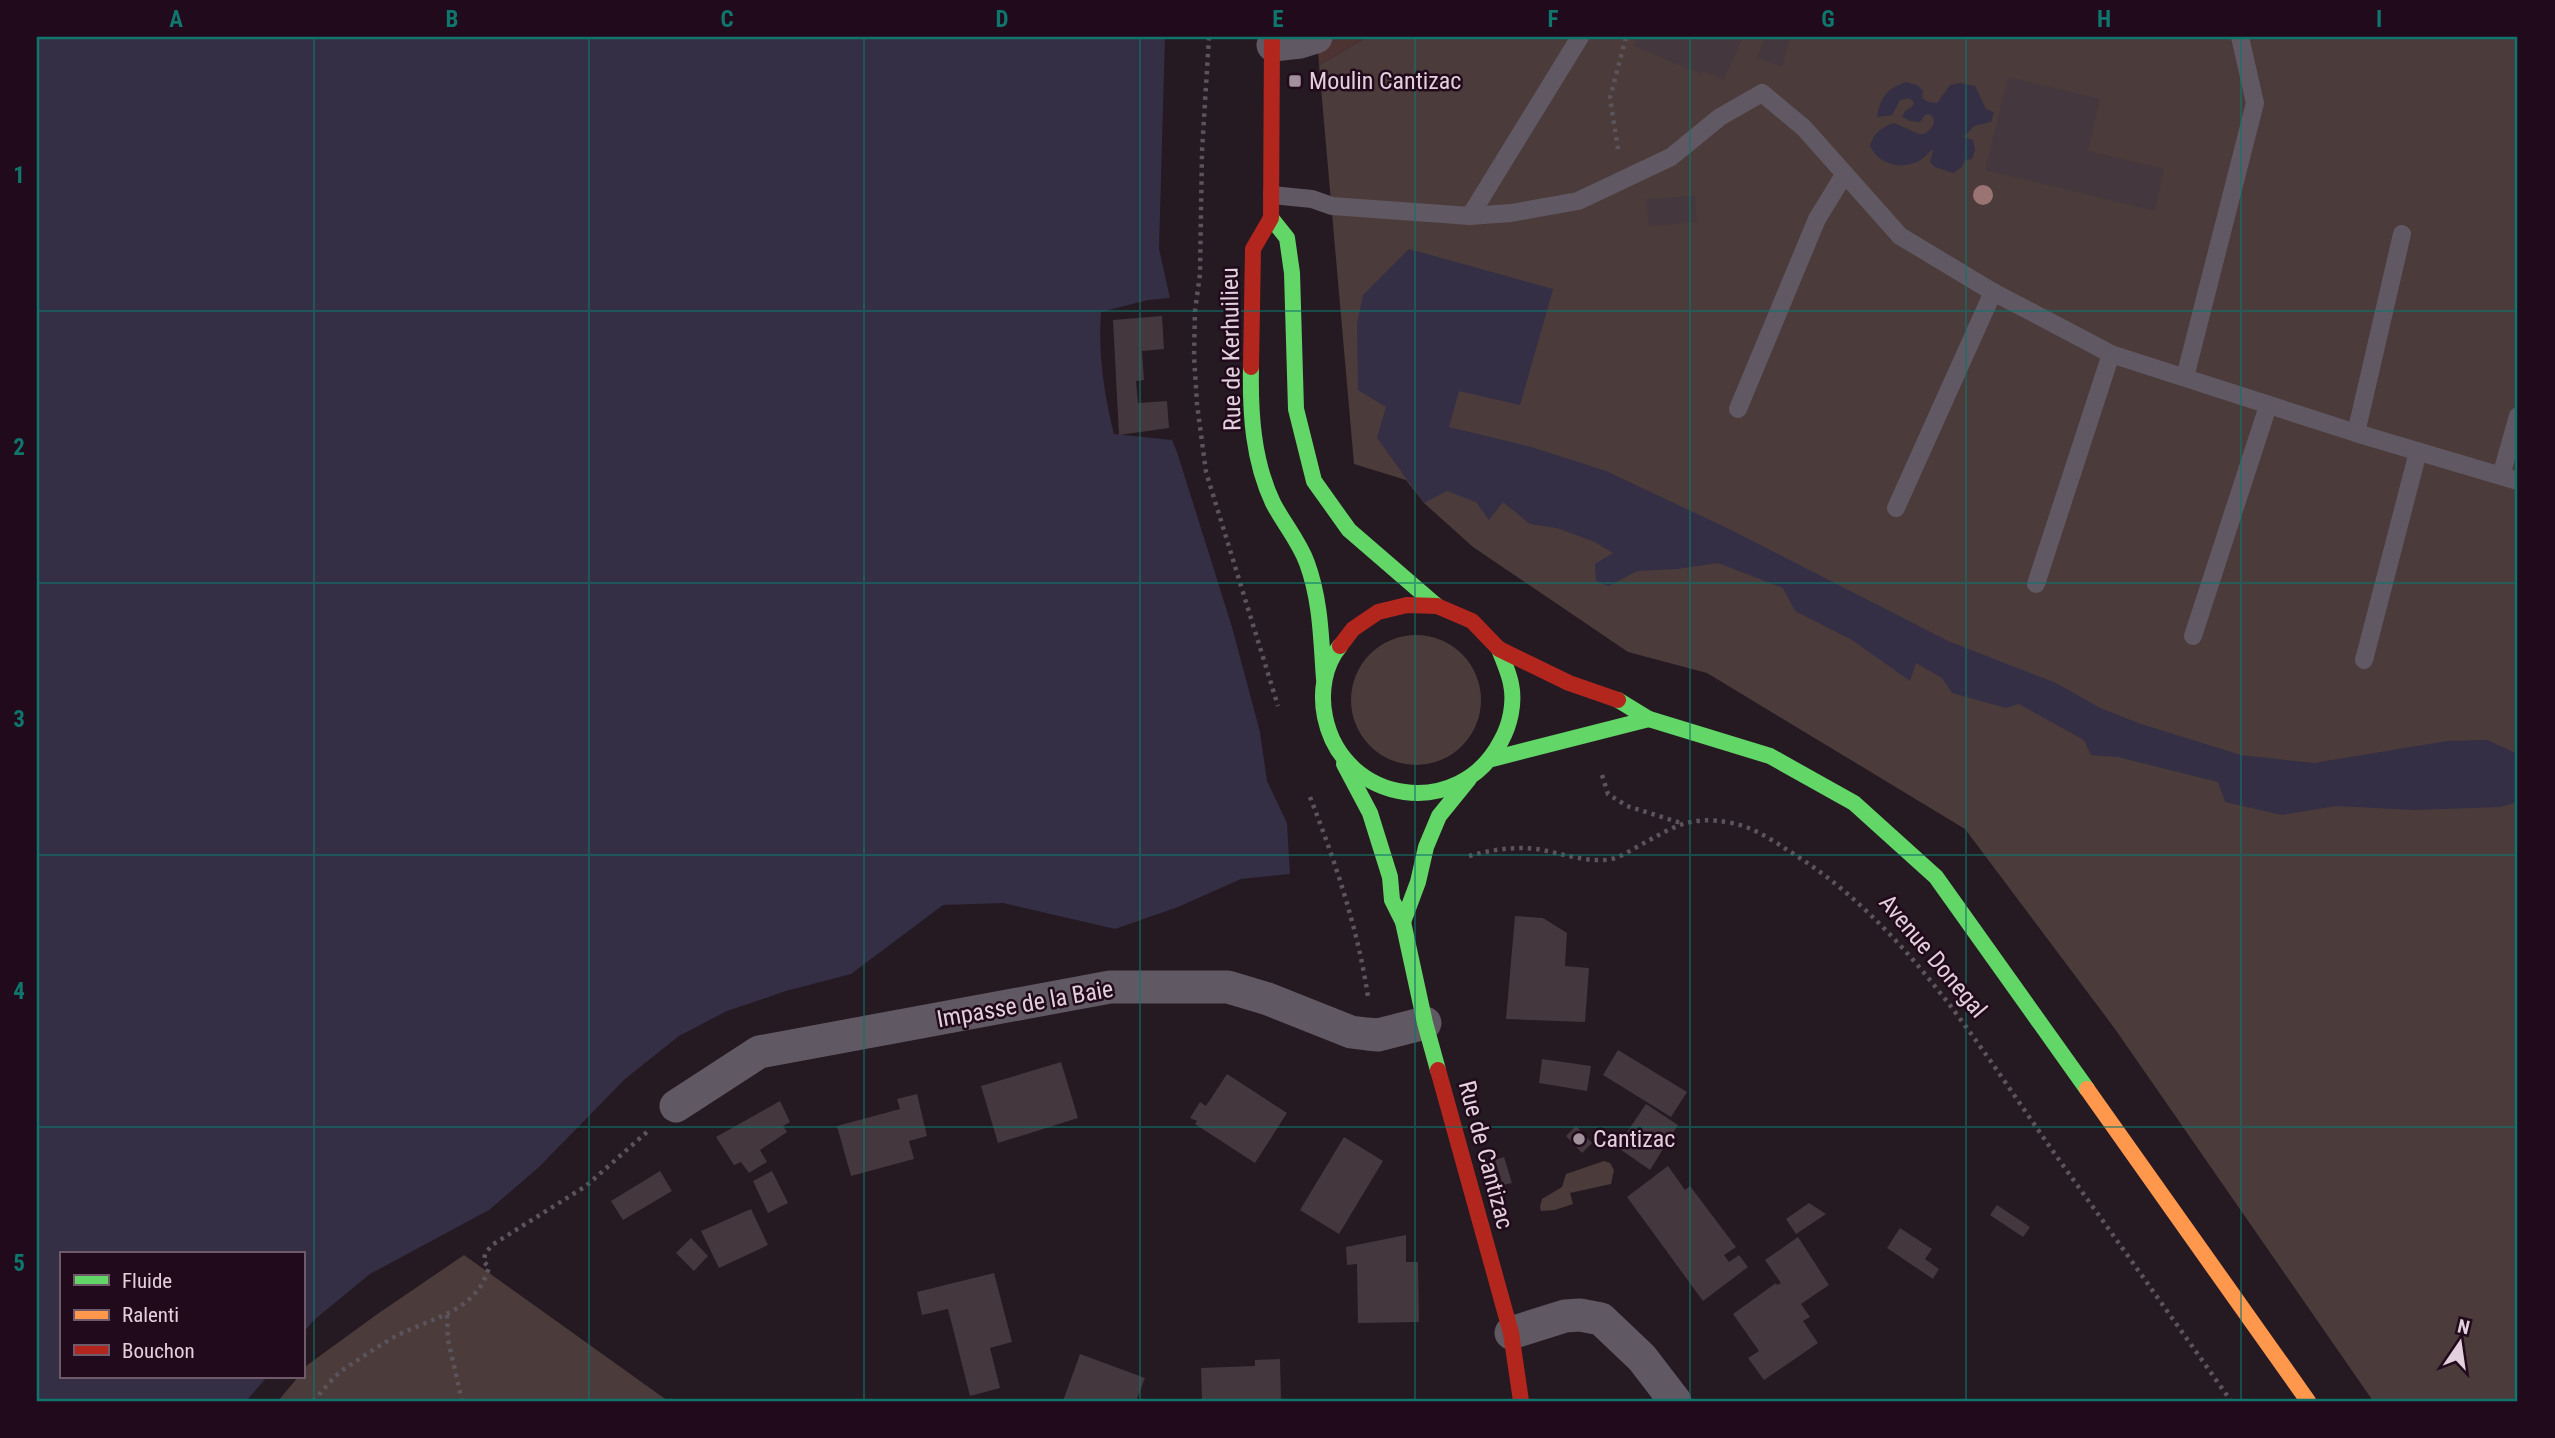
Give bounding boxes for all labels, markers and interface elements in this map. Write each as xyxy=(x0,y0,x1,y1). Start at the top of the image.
text: A xyxy=(169,6,183,33)
text: B xyxy=(446,6,458,33)
text: C xyxy=(720,6,734,33)
text: D xyxy=(996,6,1009,33)
text: E xyxy=(1272,6,1284,33)
text: F xyxy=(1548,6,1559,33)
text: G xyxy=(1821,6,1835,33)
text: H xyxy=(2097,6,2111,33)
text: I xyxy=(2376,6,2382,33)
place label: Moulin Cantizac xyxy=(1309,67,1461,95)
marker: Moulin Cantizac xyxy=(1287,73,1303,89)
text: 1 xyxy=(13,162,25,189)
street label: Rue de Kerhuilieu xyxy=(1216,267,1246,431)
text: 2 xyxy=(13,434,25,461)
text: 3 xyxy=(13,706,25,733)
street label: Avenue Donegal xyxy=(1873,889,1993,1023)
street label: Impasse de la Baie xyxy=(935,975,1115,1033)
text: 4 xyxy=(13,978,25,1005)
street label: Rue de Cantizac xyxy=(1453,1078,1519,1232)
place label: Cantizac xyxy=(1593,1125,1675,1153)
marker: Cantizac xyxy=(1571,1131,1587,1147)
text: 5 xyxy=(13,1250,25,1277)
legend xyxy=(60,1252,304,1378)
text: Fluide xyxy=(122,1269,172,1293)
text: Ralenti xyxy=(122,1303,179,1327)
north arrow xyxy=(2426,1308,2496,1378)
text: N xyxy=(2455,1314,2472,1339)
text: Bouchon xyxy=(122,1339,195,1363)

